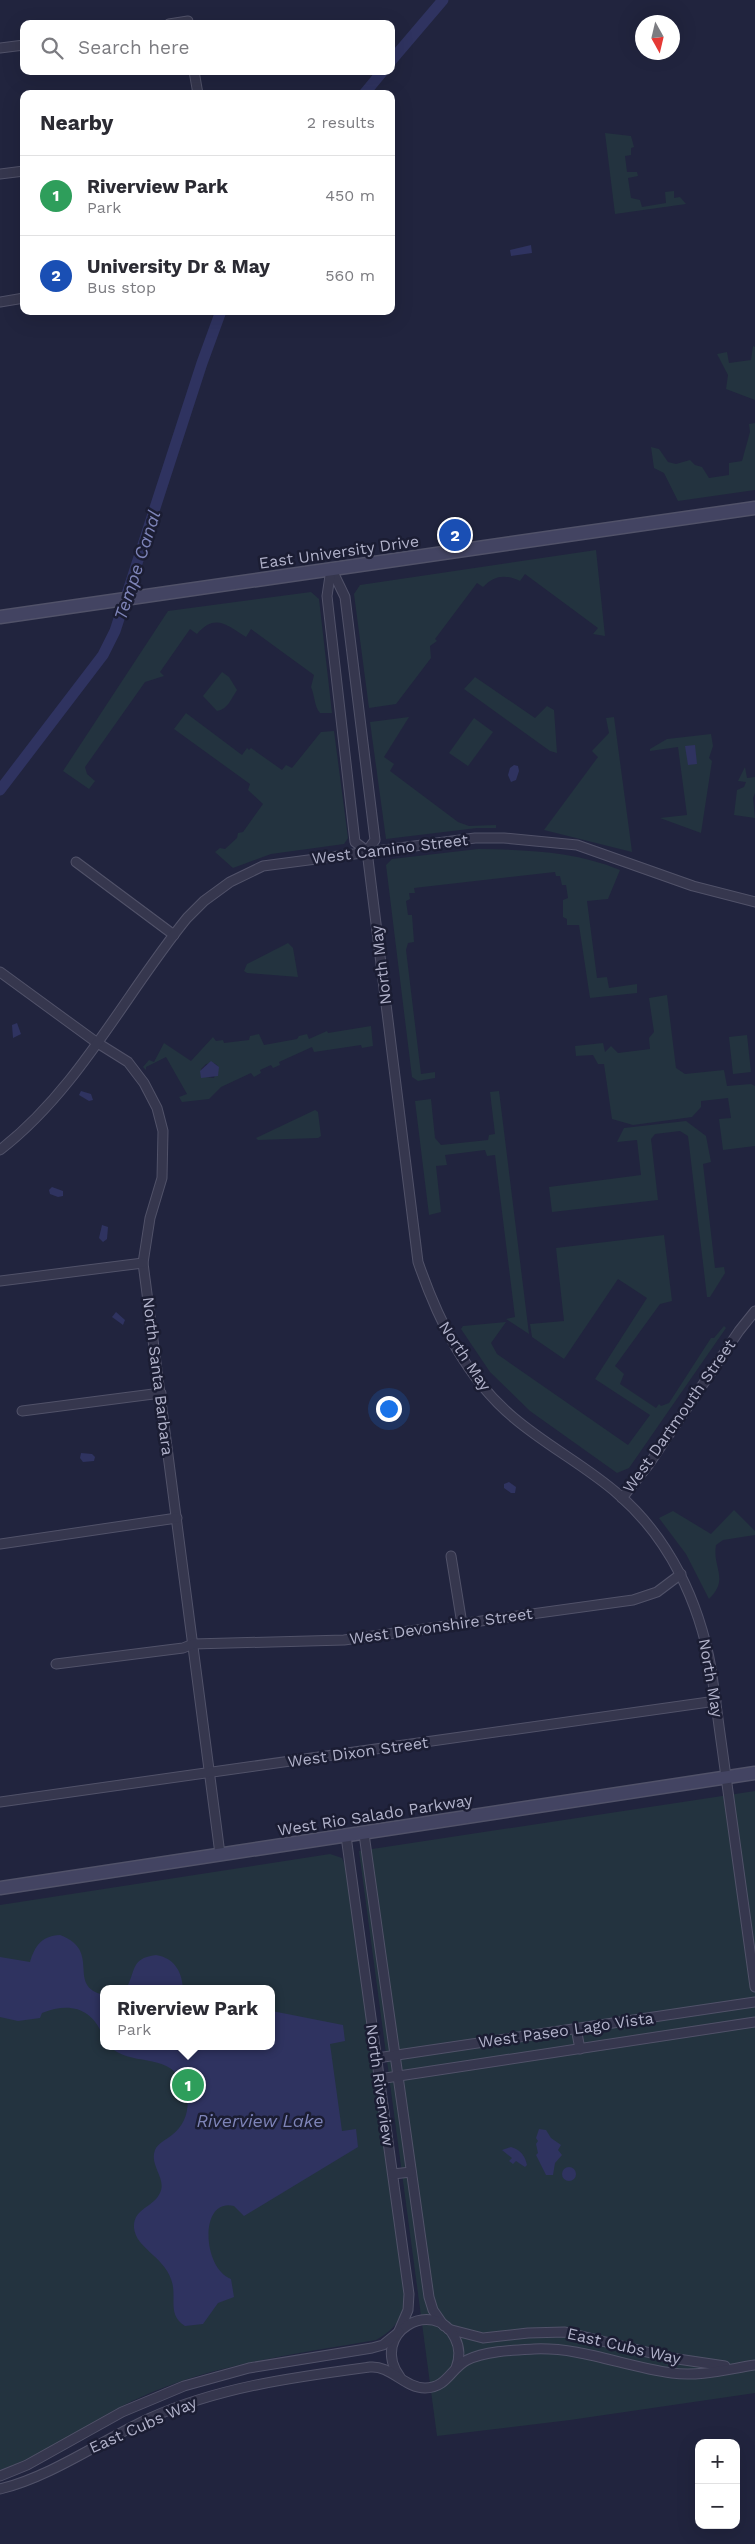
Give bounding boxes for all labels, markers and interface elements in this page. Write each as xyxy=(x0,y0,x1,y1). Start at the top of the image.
north arrow xyxy=(635,15,680,60)
search box xyxy=(20,20,395,75)
icon: search xyxy=(38,34,66,62)
text: Search here xyxy=(78,36,189,59)
text: Nearby xyxy=(40,110,113,135)
text: 2 results xyxy=(307,113,375,132)
text: Riverview Park xyxy=(87,175,228,198)
text: 1 xyxy=(53,186,59,205)
text: 450 m xyxy=(325,186,375,205)
text: Park xyxy=(87,198,121,217)
text: University Dr & May xyxy=(87,255,270,278)
text: 2 xyxy=(51,266,61,285)
text: 560 m xyxy=(325,266,375,285)
text: Bus stop xyxy=(87,278,156,297)
water label: Tempe Canal xyxy=(109,508,165,622)
pin: 2 xyxy=(439,516,471,554)
street label: East University Drive xyxy=(258,531,420,573)
street label: West Camino Street xyxy=(311,830,470,868)
street label: North May xyxy=(367,924,395,1006)
street label: North Santa Barbara xyxy=(139,1296,177,1456)
street label: North May xyxy=(435,1318,496,1395)
street label: West Dartmouth Street xyxy=(619,1335,739,1496)
your location xyxy=(376,1396,402,1422)
street label: West Devonshire Street xyxy=(348,1604,534,1648)
street label: North May xyxy=(695,1637,727,1720)
street label: West Dixon Street xyxy=(287,1733,430,1771)
street label: West Rio Salado Parkway xyxy=(276,1790,475,1840)
popup xyxy=(100,1985,275,2050)
text: Riverview Park xyxy=(117,1997,258,2020)
street label: West Paseo Lago Vista xyxy=(477,2008,655,2052)
text: Park xyxy=(117,2020,151,2039)
street label: North Riverview xyxy=(362,2023,398,2147)
pin: 1 xyxy=(172,2066,204,2104)
water label: Riverview Lake xyxy=(196,2110,324,2131)
street label: East Cubs Way xyxy=(565,2324,683,2368)
street label: East Cubs Way xyxy=(86,2392,200,2457)
map controls xyxy=(695,2439,740,2529)
button: + xyxy=(695,2439,740,2484)
button: − xyxy=(695,2484,740,2529)

